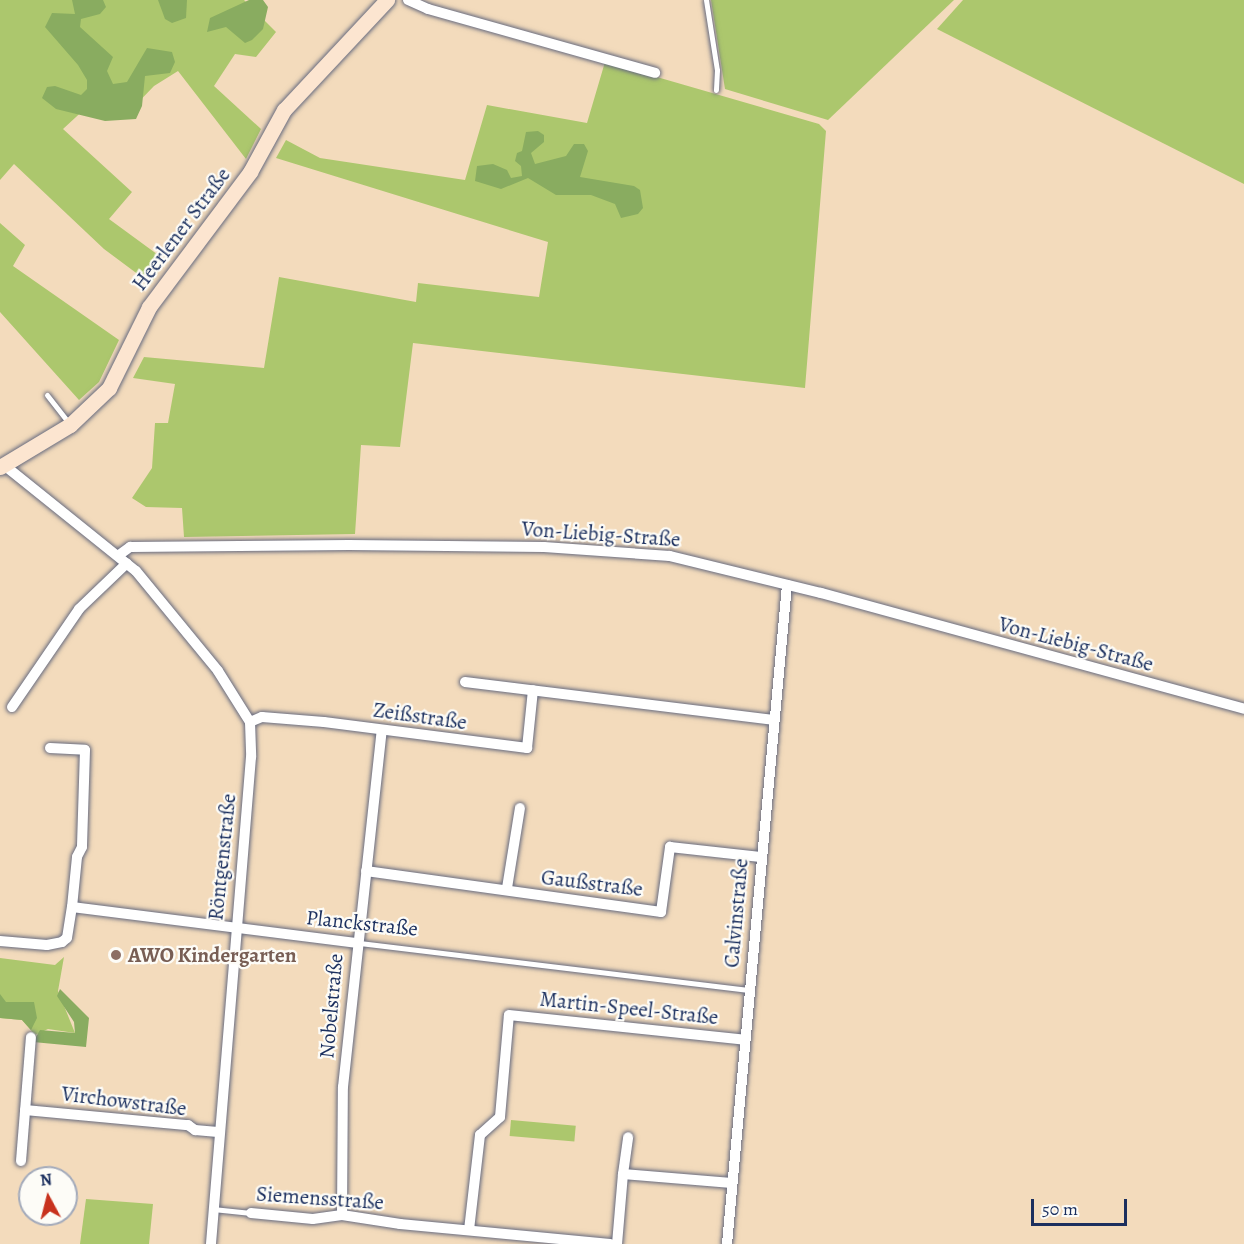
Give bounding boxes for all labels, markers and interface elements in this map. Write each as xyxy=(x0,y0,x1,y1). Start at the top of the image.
street label: Heerlener Straße xyxy=(127,163,235,295)
street label: Von-Liebig-Straße xyxy=(521,516,681,552)
street label: Von-Liebig-Straße xyxy=(996,611,1156,677)
street label: Zeißstraße xyxy=(372,697,468,735)
street label: Röntgenstraße xyxy=(203,792,241,922)
street label: Calvinstraße xyxy=(719,857,753,969)
street label: Gaußstraße xyxy=(540,864,644,902)
street label: Planckstraße xyxy=(305,905,419,941)
place label: AWO Kindergarten xyxy=(128,942,296,968)
marker: AWO Kindergarten xyxy=(109,948,123,962)
street label: Nobelstraße xyxy=(314,953,348,1059)
street label: Martin-Speel-Straße xyxy=(538,986,720,1030)
street label: Virchowstraße xyxy=(60,1081,188,1121)
north arrow xyxy=(18,1166,78,1226)
text: N xyxy=(39,1168,53,1192)
street label: Siemensstraße xyxy=(255,1181,385,1215)
scale bar xyxy=(1034,1187,1130,1225)
text: 50 m xyxy=(1042,1197,1078,1221)

